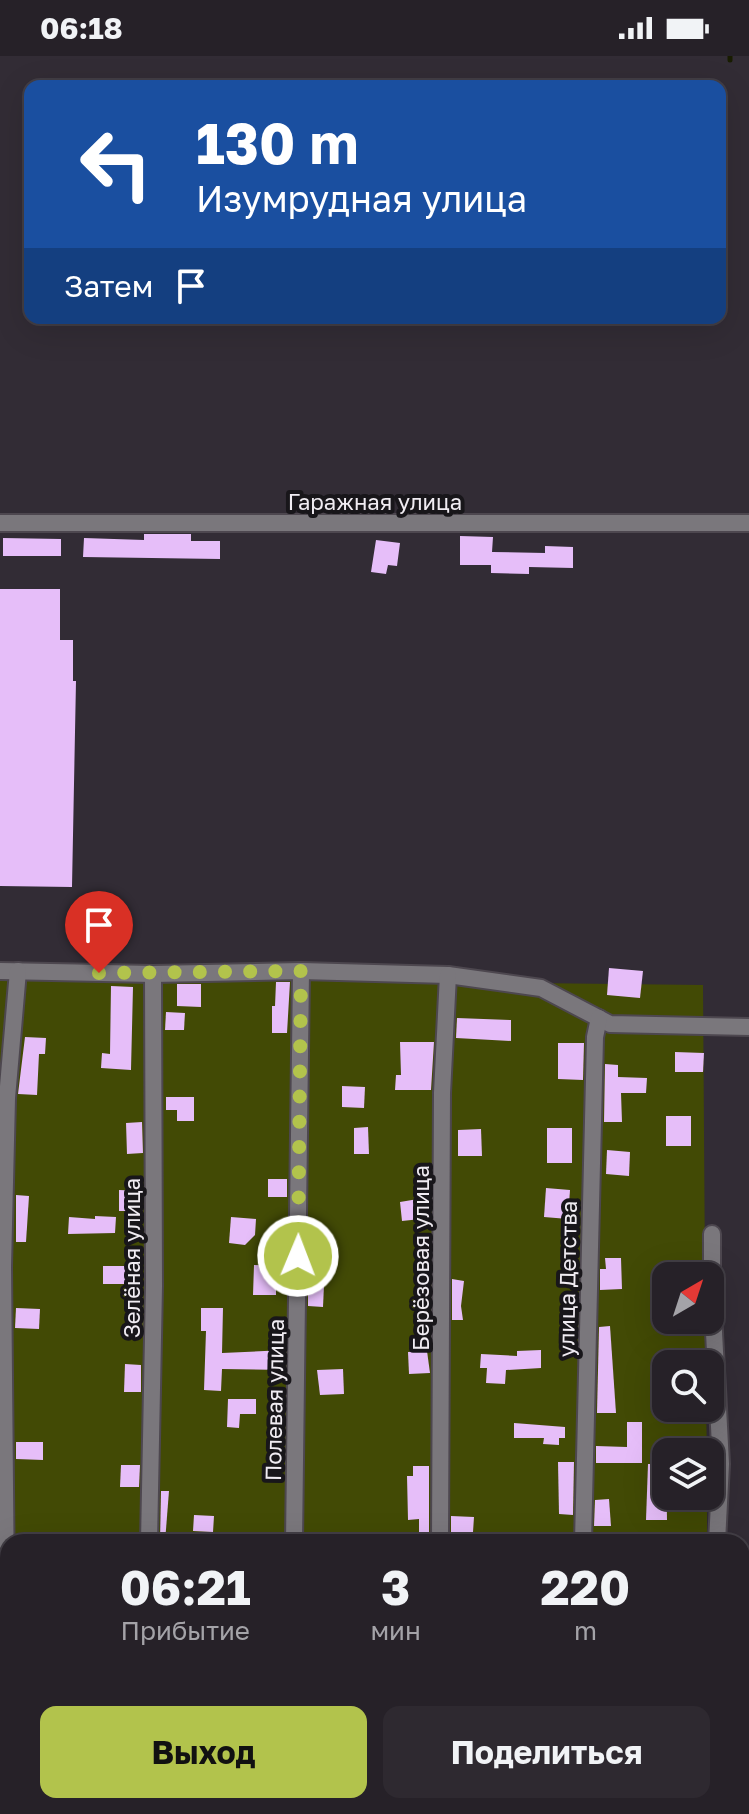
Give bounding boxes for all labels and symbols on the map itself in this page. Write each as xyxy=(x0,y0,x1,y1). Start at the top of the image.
street label: Гаражная улица xyxy=(288,488,462,515)
pin xyxy=(65,891,133,973)
street label: Берёзовая улица xyxy=(407,1165,434,1351)
street label: Зелёная улица xyxy=(118,1178,145,1338)
street label: улица Детства xyxy=(552,1201,582,1357)
position arrow xyxy=(256,1214,340,1298)
north arrow xyxy=(652,1262,724,1334)
street label: Полевая улица xyxy=(259,1319,289,1481)

